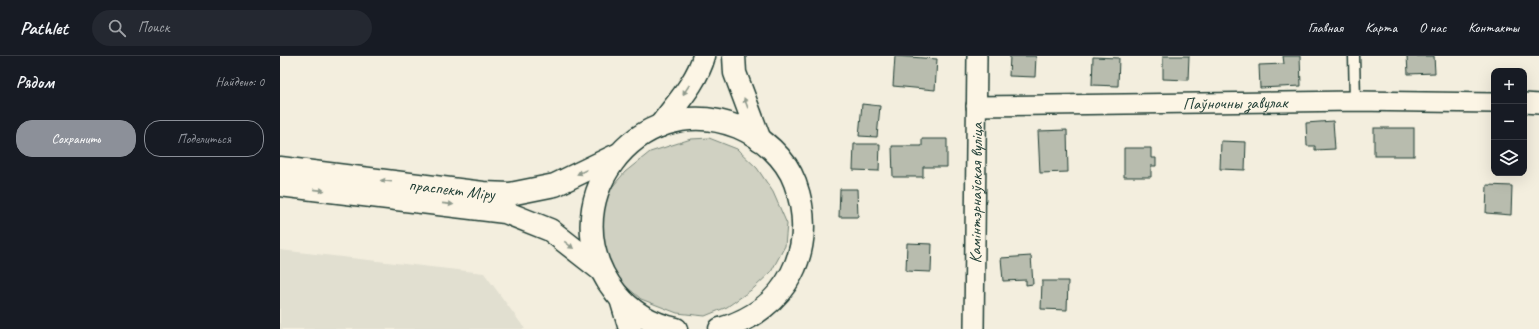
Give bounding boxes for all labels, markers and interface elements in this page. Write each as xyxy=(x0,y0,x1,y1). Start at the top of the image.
search box xyxy=(92,10,372,46)
text: Pathlet xyxy=(20,16,68,40)
icon: search xyxy=(106,17,128,39)
text: Поиск xyxy=(138,18,169,37)
text: Главная xyxy=(1308,19,1343,36)
text: Карта xyxy=(1365,19,1397,36)
text: О нас xyxy=(1419,19,1446,36)
text: Контакты xyxy=(1468,19,1519,36)
map controls xyxy=(1491,68,1527,176)
button: + xyxy=(1491,68,1527,104)
text: Рядом xyxy=(16,72,54,93)
text: Найдено: 0 xyxy=(216,74,264,90)
one-way arrow xyxy=(682,85,690,96)
street label: Паўночны завулак xyxy=(1182,92,1289,114)
one-way arrow xyxy=(743,97,749,109)
button: − xyxy=(1491,104,1527,140)
button: Сохранить xyxy=(16,120,136,157)
button: Поделиться xyxy=(144,120,264,157)
street label: Камінтэрнаўская вуліца xyxy=(965,121,987,263)
button: layers xyxy=(1491,140,1527,176)
one-way arrow xyxy=(576,169,588,175)
street label: праспект Міру xyxy=(408,174,496,204)
one-way arrow xyxy=(380,178,392,184)
one-way arrow xyxy=(313,187,325,193)
one-way arrow xyxy=(442,201,454,208)
one-way arrow xyxy=(563,240,574,249)

